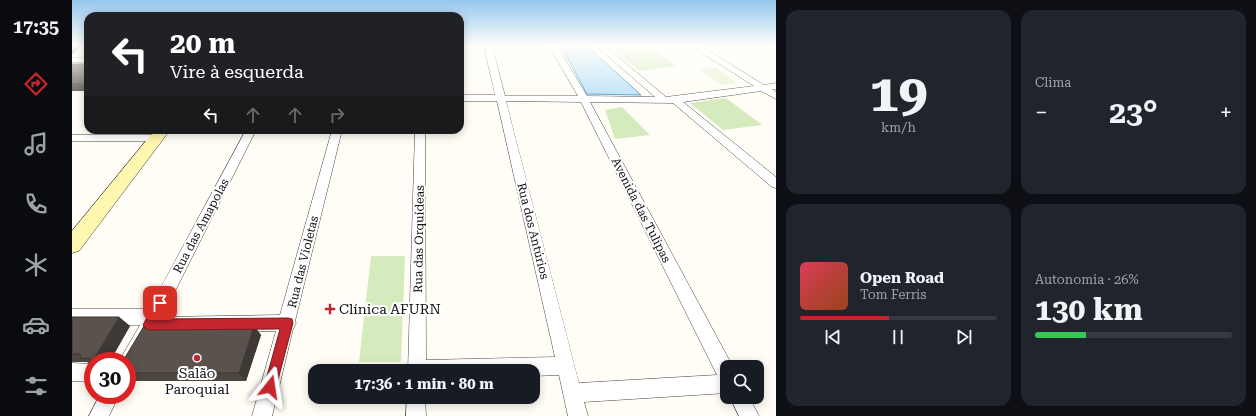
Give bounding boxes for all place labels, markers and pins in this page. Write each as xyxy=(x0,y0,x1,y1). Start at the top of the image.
pin xyxy=(143,286,177,320)
place label: Clínica AFURN xyxy=(339,301,441,317)
marker: Clínica AFURN xyxy=(324,303,336,315)
marker: Salão Paroquial xyxy=(192,353,202,363)
place label: Salão Paroquial xyxy=(165,365,230,397)

